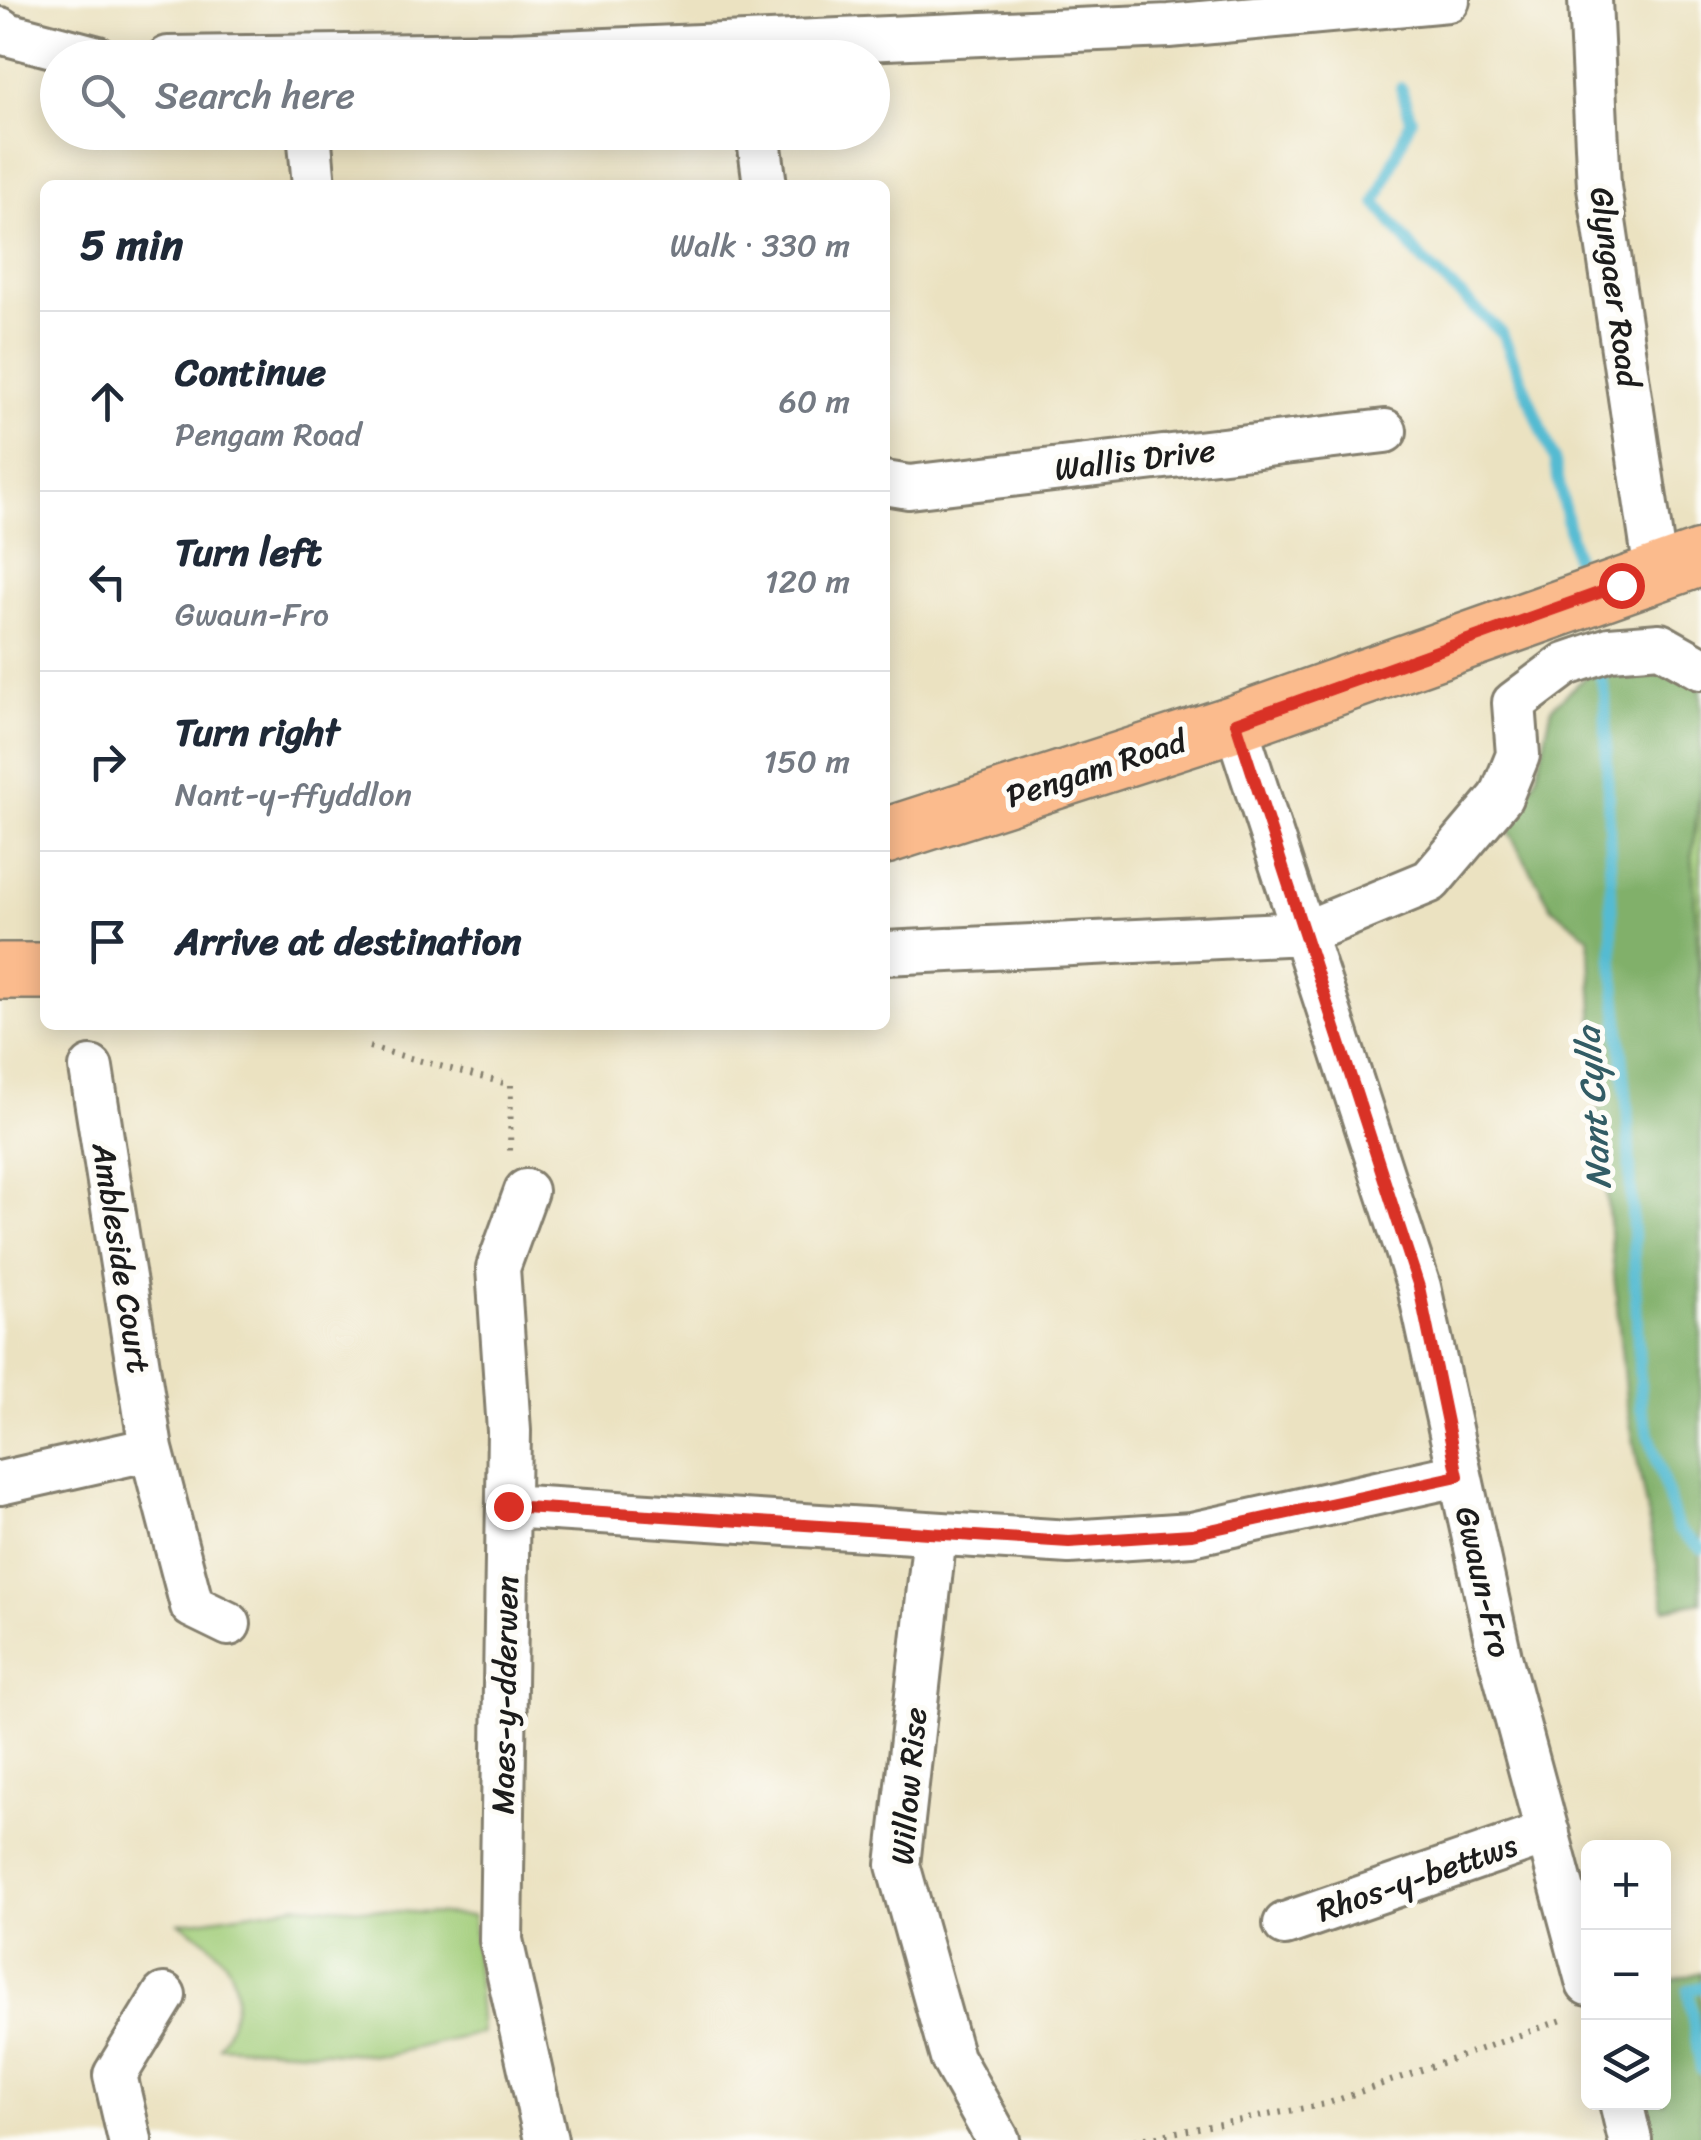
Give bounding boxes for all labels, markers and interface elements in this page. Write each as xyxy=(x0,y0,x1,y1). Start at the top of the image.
search box xyxy=(40,40,890,150)
text: Search here xyxy=(155,62,355,129)
icon: search xyxy=(75,68,130,123)
street label: Glyngaer Road xyxy=(1573,183,1658,393)
text: 5 min xyxy=(80,208,183,282)
text: Walk · 330 m xyxy=(670,217,850,274)
text: Continue xyxy=(175,339,326,406)
text: 60 m xyxy=(779,373,850,430)
icon: ahead xyxy=(80,374,135,429)
text: Pengam Road xyxy=(175,406,361,463)
street label: Wallis Drive xyxy=(1051,422,1219,498)
text: Turn left xyxy=(175,519,321,586)
text: 120 m xyxy=(765,553,850,610)
icon: left xyxy=(80,554,135,609)
route start xyxy=(1599,563,1645,609)
text: Gwaun-Fro xyxy=(175,586,329,643)
text: Turn right xyxy=(175,699,340,766)
street label: Pengam Road xyxy=(999,712,1195,825)
text: 150 m xyxy=(764,733,850,790)
icon: right xyxy=(80,734,135,789)
text: Nant-y-ffyddlon xyxy=(175,766,412,823)
text: Arrive at destination xyxy=(175,908,522,975)
icon: arrive xyxy=(80,914,135,969)
water label: Nant Cylla xyxy=(1556,1022,1630,1191)
street label: Ambleside Court xyxy=(74,1138,167,1377)
route end xyxy=(486,1484,532,1530)
street label: Gwaun-Fro xyxy=(1438,1501,1528,1663)
street label: Maes-y-dderwen xyxy=(474,1575,536,1815)
street label: Willow Rise xyxy=(874,1705,944,1867)
street label: Rhos-y-bettws xyxy=(1309,1817,1525,1939)
map controls xyxy=(1581,1840,1671,2110)
button: + xyxy=(1581,1840,1671,1930)
button: − xyxy=(1581,1930,1671,2020)
button: layers xyxy=(1581,2020,1671,2110)

